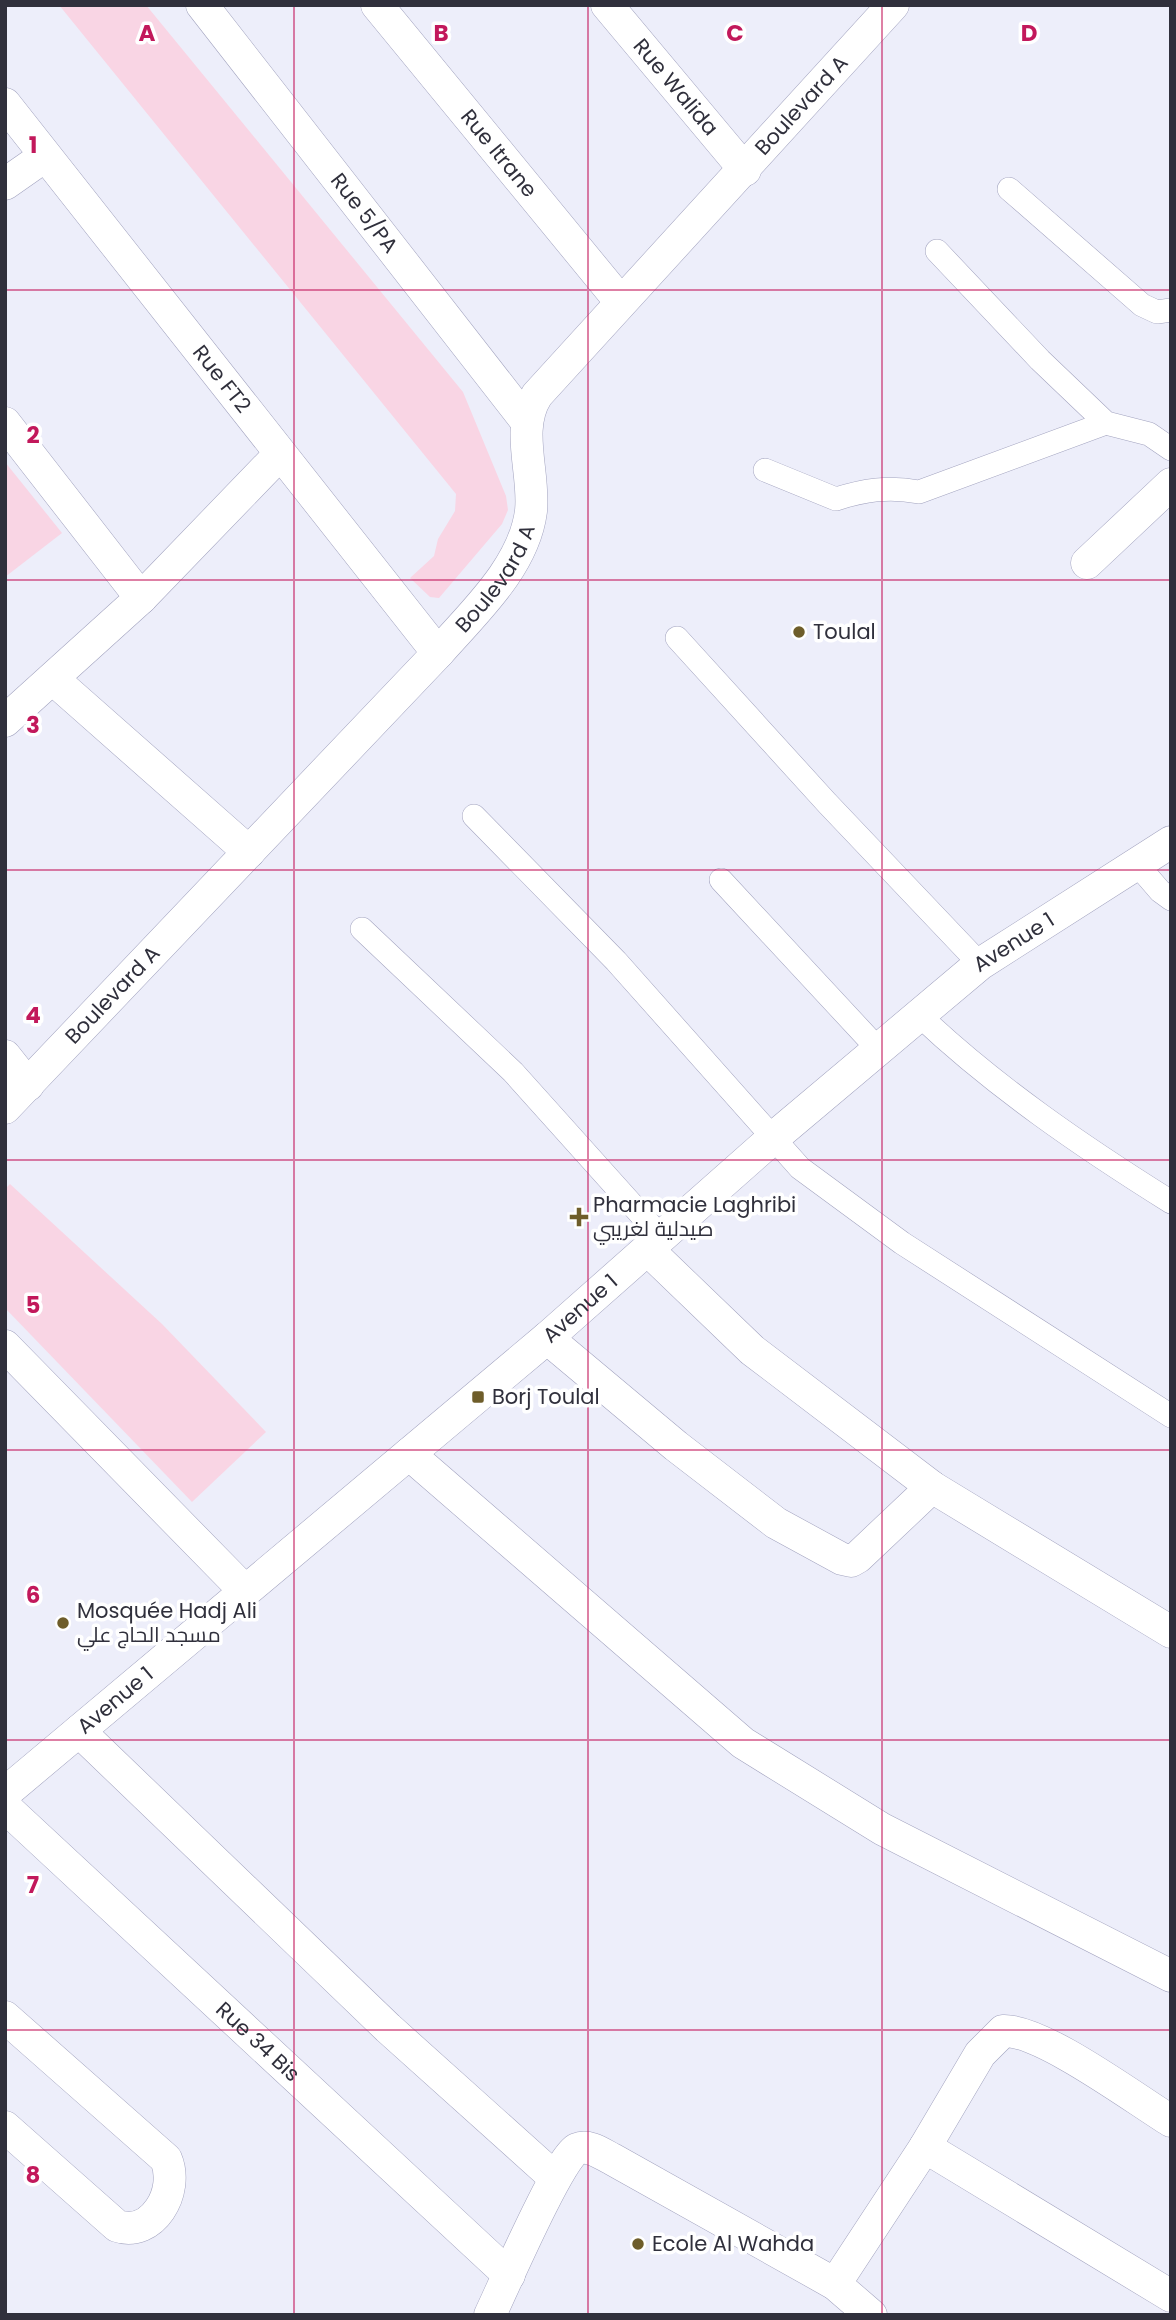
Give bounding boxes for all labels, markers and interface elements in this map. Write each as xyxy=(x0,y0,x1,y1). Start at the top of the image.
text: A xyxy=(139,17,156,49)
text: B xyxy=(433,17,449,49)
text: C xyxy=(726,17,744,49)
text: D xyxy=(1021,17,1037,49)
street label: Rue Walida xyxy=(627,32,725,141)
street label: Boulevard A xyxy=(748,49,854,161)
street label: Rue Itrane xyxy=(454,103,544,203)
text: 1 xyxy=(29,129,37,161)
street label: Rue 5/PA xyxy=(324,167,405,259)
street label: Rue FT2 xyxy=(186,339,258,418)
text: 2 xyxy=(26,419,40,451)
street label: Boulevard A xyxy=(448,521,542,639)
place label: Toulal xyxy=(813,617,876,646)
marker: Toulal xyxy=(791,624,807,640)
text: 3 xyxy=(26,709,40,741)
street label: Avenue 1 xyxy=(967,905,1060,979)
street label: Boulevard A xyxy=(58,939,166,1050)
text: 4 xyxy=(25,999,41,1031)
place label: Pharmacie Laghribi صيدلية لغريبي xyxy=(593,1190,796,1245)
marker: Pharmacie Laghribi صيدلية لغريبي xyxy=(571,1209,587,1225)
street label: Avenue 1 xyxy=(536,1267,624,1349)
text: 5 xyxy=(26,1289,40,1321)
place label: Borj Toulal xyxy=(492,1382,600,1411)
marker: Borj Toulal xyxy=(470,1389,486,1405)
text: 6 xyxy=(26,1579,40,1611)
place label: Mosquée Hadj Ali مسجد الحاج علي xyxy=(77,1596,257,1651)
marker: Mosquée Hadj Ali مسجد الحاج علي xyxy=(55,1615,71,1631)
street label: Avenue 1 xyxy=(71,1660,159,1740)
text: 7 xyxy=(27,1869,39,1901)
street label: Rue 34 Bis xyxy=(210,1995,307,2088)
text: 8 xyxy=(26,2159,40,2191)
place label: Ecole Al Wahda xyxy=(652,2229,814,2258)
marker: Ecole Al Wahda xyxy=(630,2236,646,2252)

